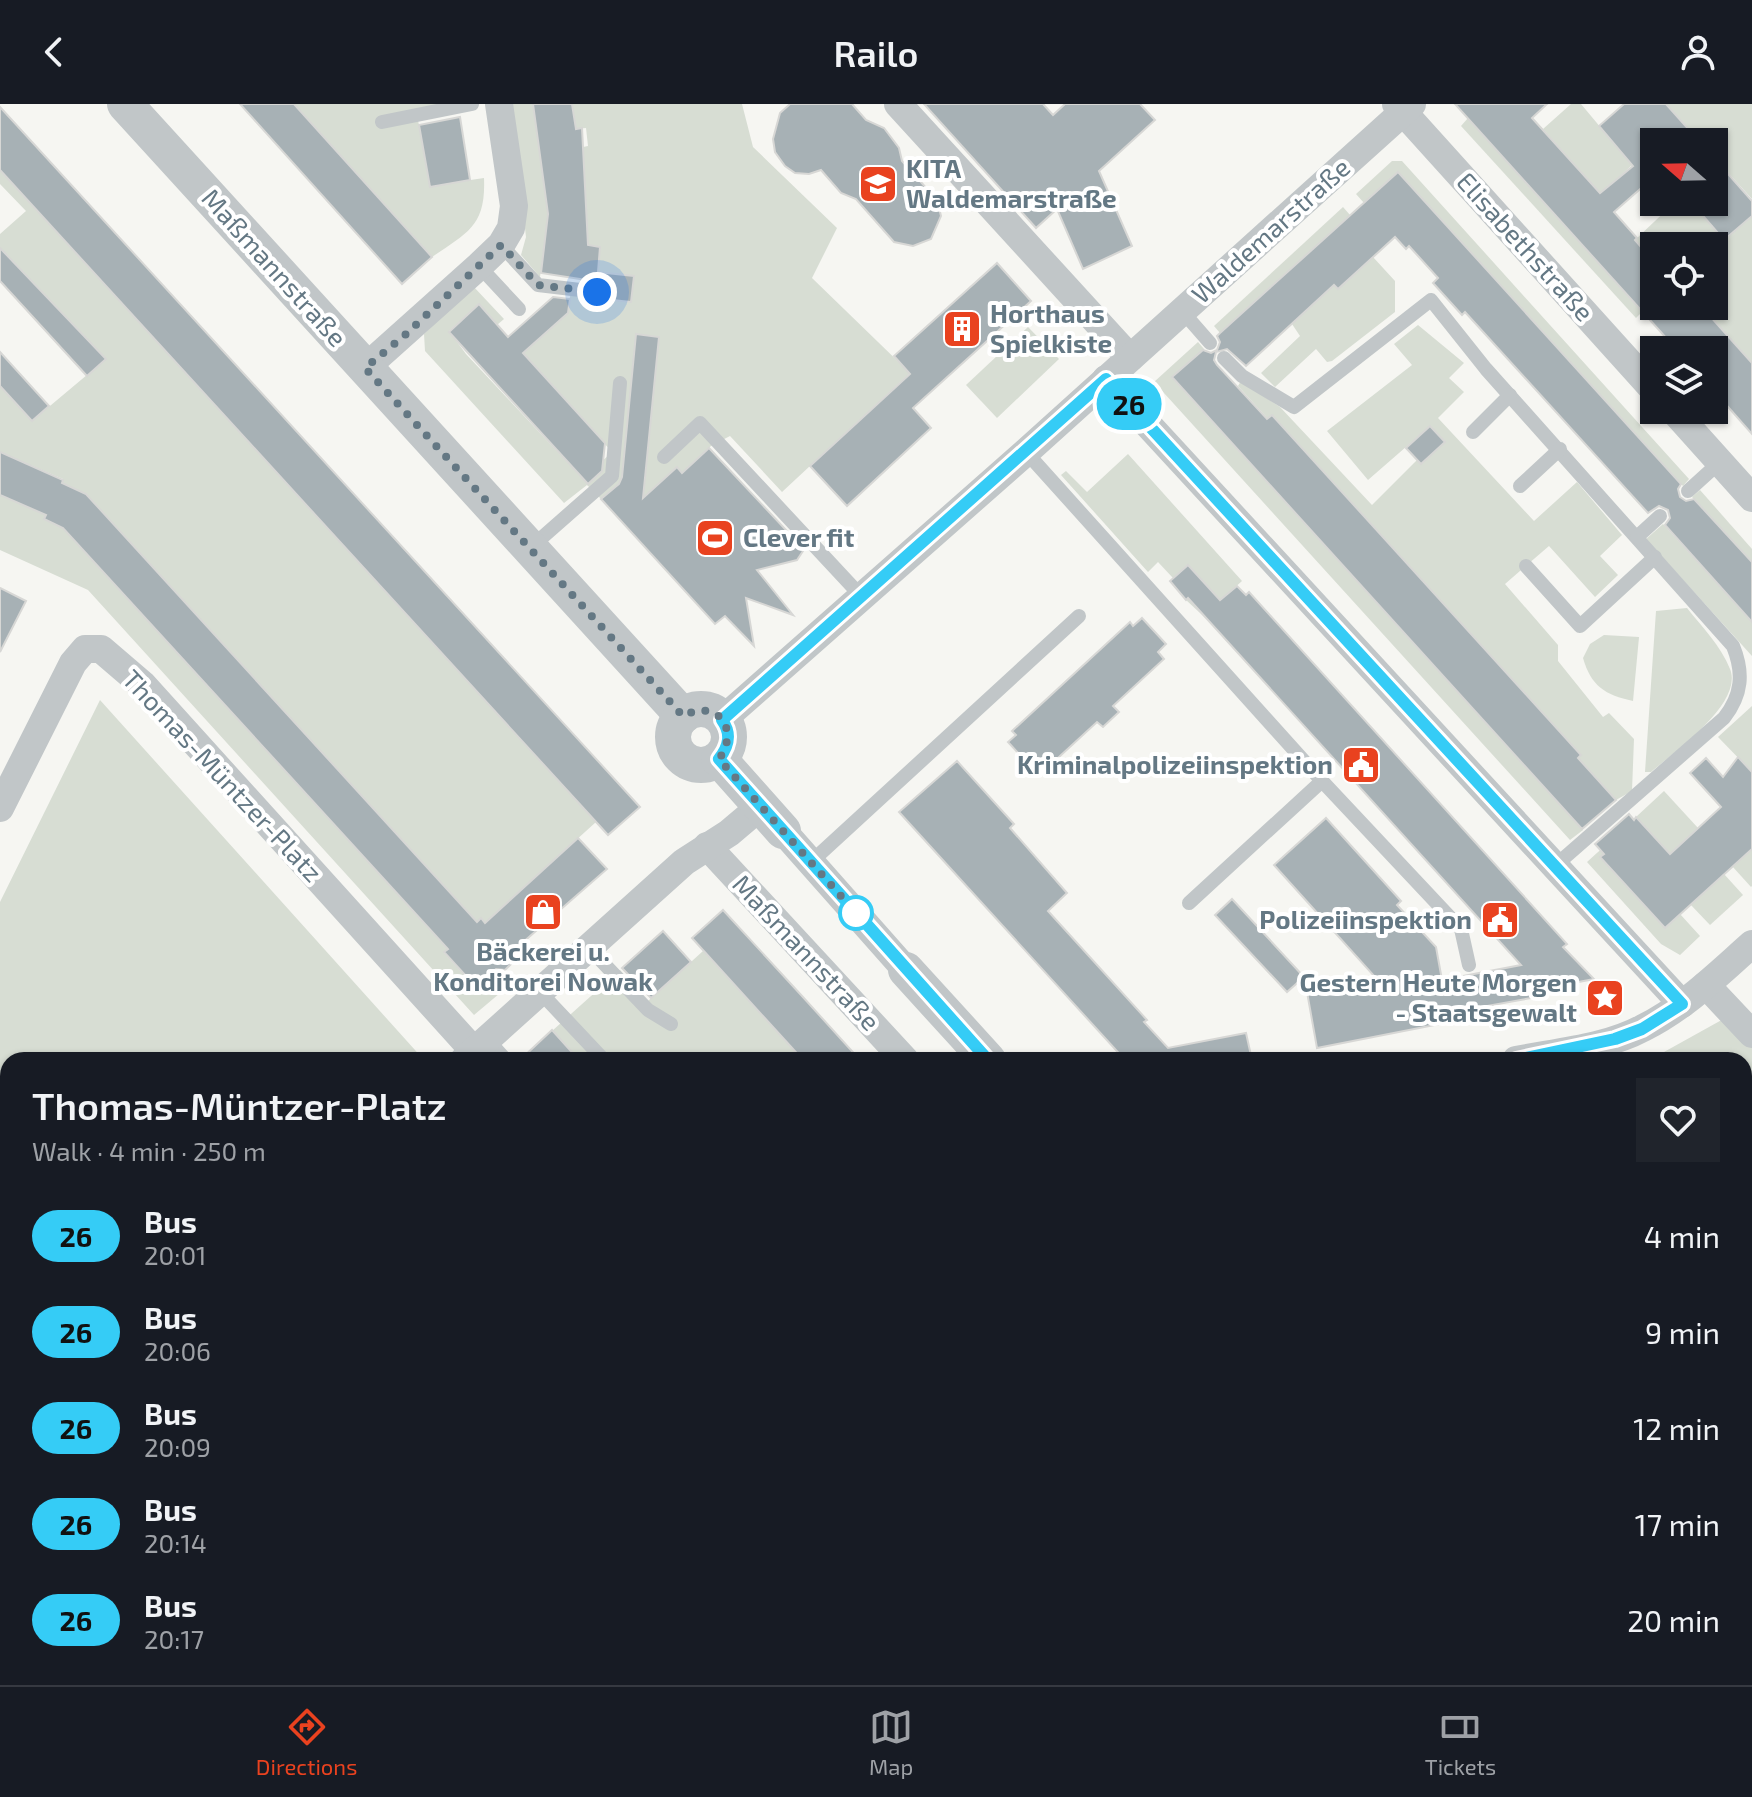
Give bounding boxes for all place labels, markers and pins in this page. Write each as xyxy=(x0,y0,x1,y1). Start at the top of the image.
place label: KITA Waldemarstraße xyxy=(906,152,1117,213)
school or university icon: KITA Waldemarstraße xyxy=(857,163,899,205)
place label: Horthaus Spielkiste xyxy=(990,297,1112,358)
building icon: Horthaus Spielkiste xyxy=(941,308,983,350)
sports icon: Clever fit xyxy=(694,517,736,559)
place label: Clever fit xyxy=(743,521,855,552)
public building icon: Kriminalpolizeiinspektion xyxy=(1340,744,1382,786)
place label: Kriminalpolizeiinspektion xyxy=(1017,748,1333,779)
shop icon: Bäckerei u. Konditorei Nowak xyxy=(522,891,564,933)
unlabelled marker xyxy=(839,896,873,930)
public building icon: Polizeiinspektion xyxy=(1479,899,1521,941)
place label: Polizeiinspektion xyxy=(1259,903,1472,934)
place label: Bäckerei u. Konditorei Nowak xyxy=(433,935,653,996)
place label: Gestern Heute Morgen - Staatsgewalt xyxy=(1300,966,1577,1027)
place icon: Gestern Heute Morgen - Staatsgewalt xyxy=(1584,977,1626,1019)

